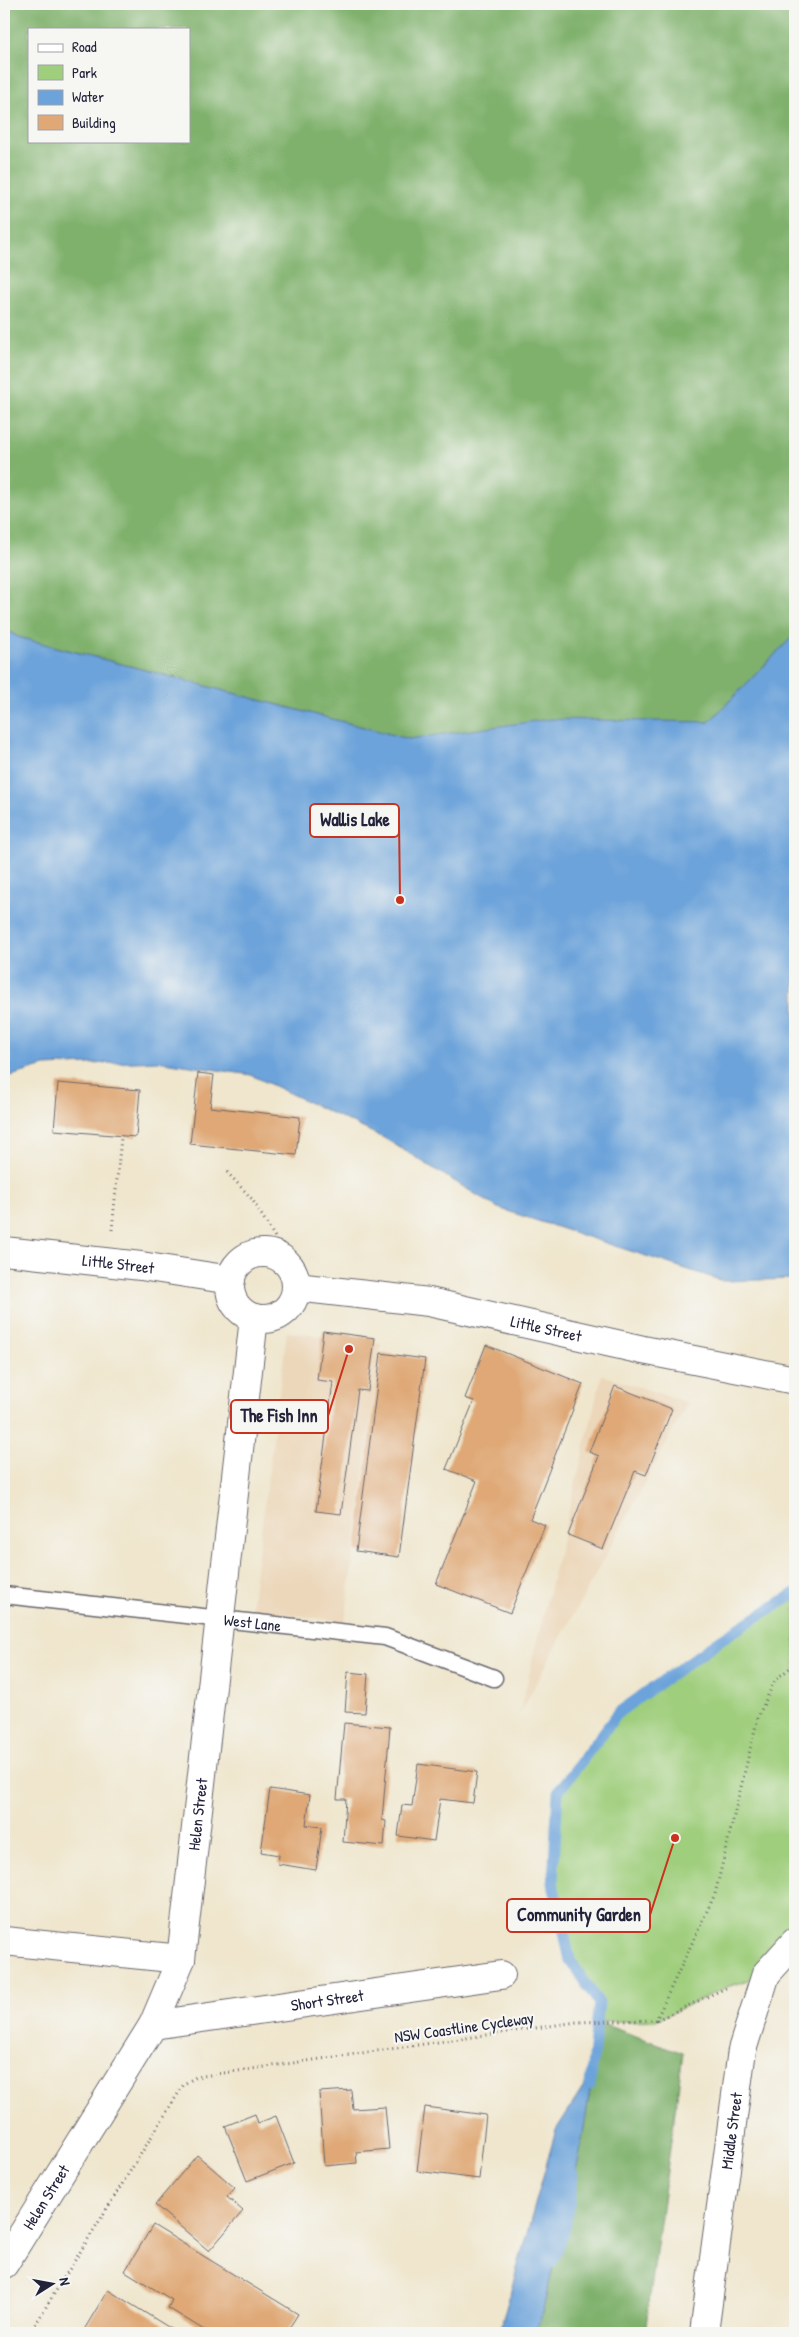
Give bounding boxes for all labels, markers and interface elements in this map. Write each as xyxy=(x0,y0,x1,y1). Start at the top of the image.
legend xyxy=(28,28,190,142)
text: Road xyxy=(72,36,97,57)
text: Park xyxy=(72,62,97,83)
text: Water xyxy=(72,86,104,107)
text: Building xyxy=(72,112,116,133)
callout: Wallis Lake xyxy=(310,804,399,837)
text: Wallis Lake xyxy=(320,807,391,832)
street label: Little Street xyxy=(81,1249,156,1279)
street label: Little Street xyxy=(509,1310,584,1347)
callout: The Fish Inn xyxy=(231,1400,328,1433)
text: The Fish Inn xyxy=(239,1403,318,1428)
street label: West Lane xyxy=(223,1608,283,1637)
street label: Helen Street xyxy=(182,1776,213,1852)
callout: Community Garden xyxy=(507,1899,650,1932)
text: Community Garden xyxy=(517,1902,641,1928)
street label: Short Street xyxy=(289,1984,365,2016)
street label: NSW Coastline Cycleway xyxy=(393,2006,535,2048)
street label: Middle Street xyxy=(715,2091,747,2171)
street label: Helen Street xyxy=(17,2160,75,2234)
north arrow xyxy=(28,2260,78,2310)
text: N xyxy=(55,2276,75,2287)

